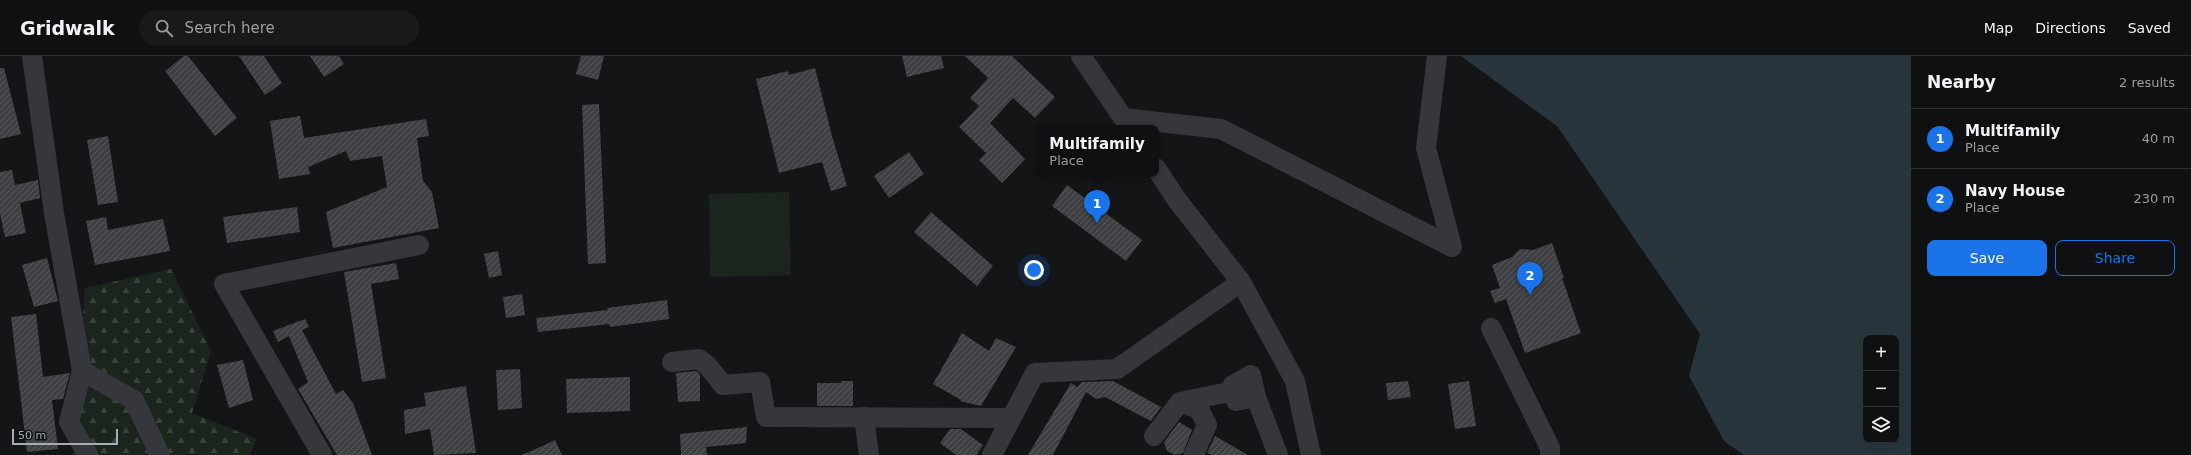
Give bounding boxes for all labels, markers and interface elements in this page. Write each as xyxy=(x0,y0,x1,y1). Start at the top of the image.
search box xyxy=(139,10,419,46)
text: Gridwalk xyxy=(20,17,115,39)
icon: search xyxy=(153,17,175,39)
text: Search here xyxy=(185,19,275,37)
text: Map xyxy=(1984,20,2013,36)
text: Directions xyxy=(2035,20,2106,36)
text: Saved xyxy=(2128,20,2171,36)
text: Nearby xyxy=(1927,72,1996,92)
text: 2 results xyxy=(2119,75,2175,90)
text: Multifamily xyxy=(1965,122,2060,140)
popup xyxy=(1035,125,1159,177)
text: 1 xyxy=(1935,131,1945,146)
text: 40 m xyxy=(2142,131,2175,146)
text: Multifamily xyxy=(1049,135,1145,153)
text: Place xyxy=(1965,140,2000,155)
text: Place xyxy=(1049,153,1084,168)
text: Navy House xyxy=(1965,182,2065,200)
pin: 1 xyxy=(1084,190,1110,223)
text: 2 xyxy=(1935,191,1945,206)
text: 230 m xyxy=(2133,191,2175,206)
text: Place xyxy=(1965,200,2000,215)
button: Save xyxy=(1927,240,2047,276)
button: Share xyxy=(2055,240,2175,276)
your location xyxy=(1024,260,1044,280)
pin: 2 xyxy=(1517,262,1543,295)
map controls xyxy=(1863,335,1899,443)
button: + xyxy=(1863,335,1899,371)
button: − xyxy=(1863,371,1899,407)
button: layers xyxy=(1863,407,1899,443)
scale bar xyxy=(12,427,118,446)
text: 50 m xyxy=(18,429,46,442)

